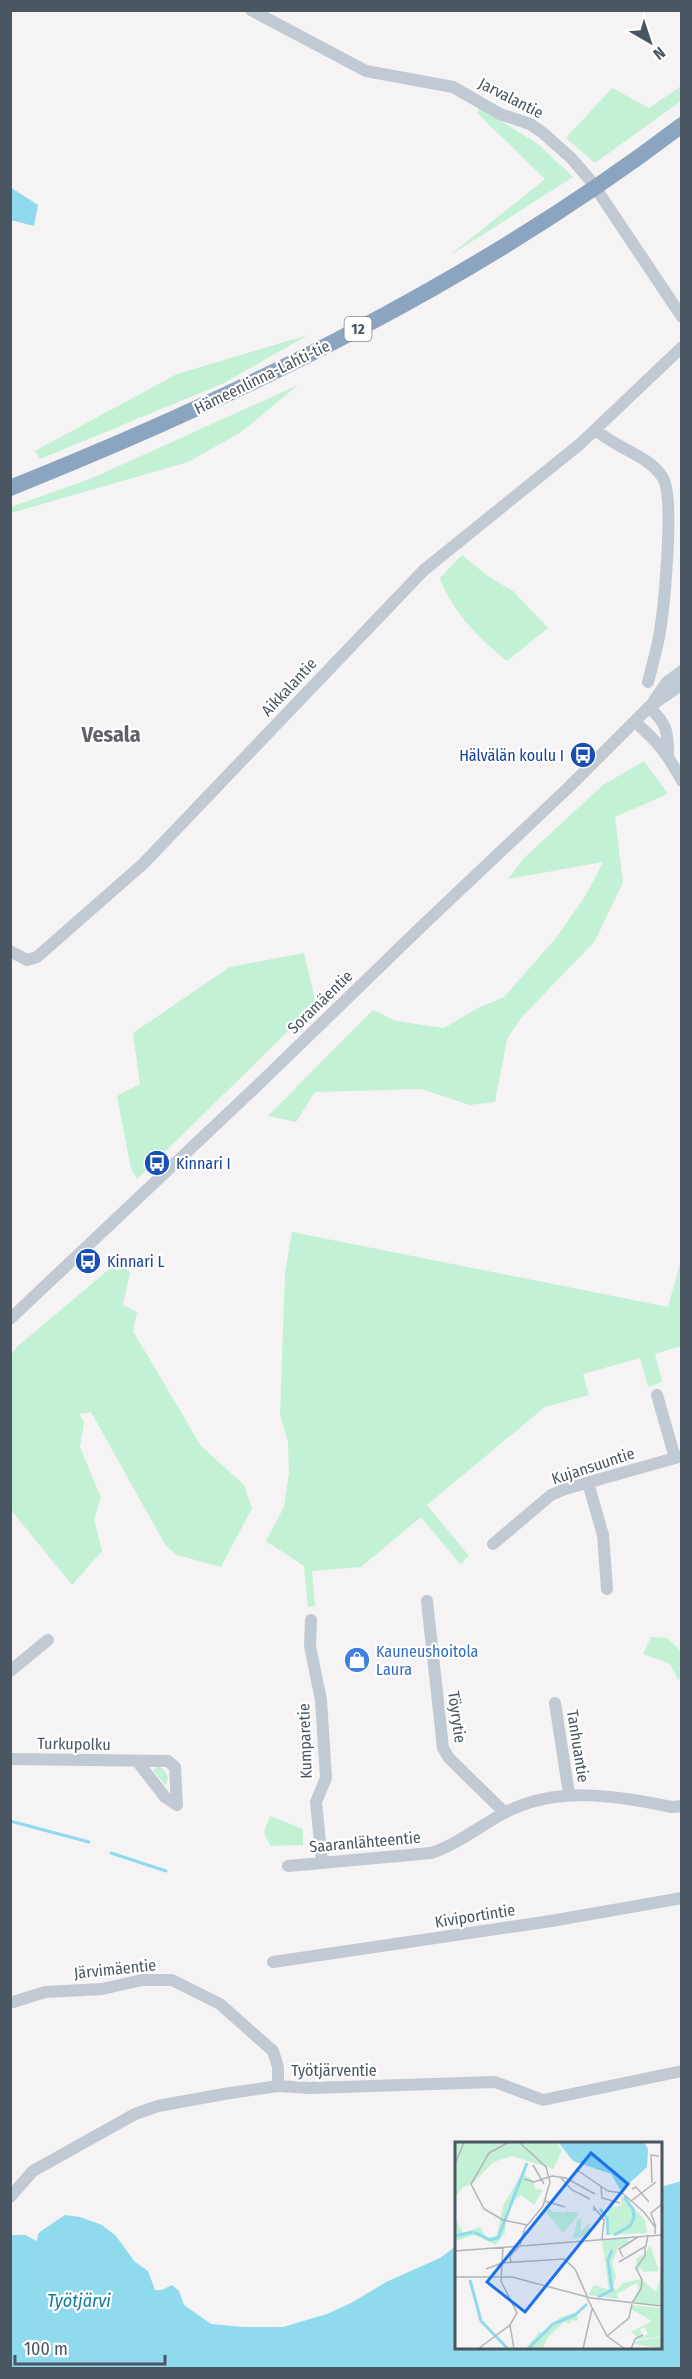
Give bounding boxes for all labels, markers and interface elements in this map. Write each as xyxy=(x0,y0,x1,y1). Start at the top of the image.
north arrow xyxy=(620,12,680,72)
text: N xyxy=(649,43,669,64)
street label: Jarvalantie xyxy=(476,74,547,122)
road number: 12 xyxy=(344,317,372,341)
street label: Hämeenlinna-Lahti-tie xyxy=(191,336,333,418)
street label: Aikkalantie xyxy=(257,654,321,720)
district label: Vesala xyxy=(80,721,141,748)
bus stop icon: Hälvälän koulu I xyxy=(568,740,598,770)
place label: Hälvälän koulu I xyxy=(459,746,564,765)
street label: Soramäentie xyxy=(284,966,356,1038)
bus stop icon: Kinnari I xyxy=(142,1148,172,1178)
place label: Kinnari I xyxy=(176,1154,231,1173)
bus stop icon: Kinnari L xyxy=(73,1246,103,1276)
place label: Kinnari L xyxy=(107,1252,165,1271)
street label: Kujansuuntie xyxy=(549,1444,637,1488)
place label: Kauneushoitola Laura xyxy=(376,1642,479,1679)
shop icon: Kauneushoitola Laura xyxy=(342,1645,372,1675)
street label: Töyrytie xyxy=(444,1690,470,1744)
street label: Kumparetie xyxy=(294,1703,316,1779)
street label: Tanhuantie xyxy=(563,1708,593,1784)
street label: Turkupolku xyxy=(37,1734,111,1754)
street label: Saaranlähteentie xyxy=(309,1828,422,1856)
street label: Kiviportintie xyxy=(433,1900,517,1932)
street label: Järvimäentie xyxy=(73,1955,157,1983)
street label: Työtjärventie xyxy=(291,2061,377,2080)
inset map xyxy=(455,2142,662,2349)
water label: Työtjärvi xyxy=(47,2290,111,2312)
scale bar xyxy=(15,2328,165,2366)
text: 100 m xyxy=(24,2338,68,2360)

